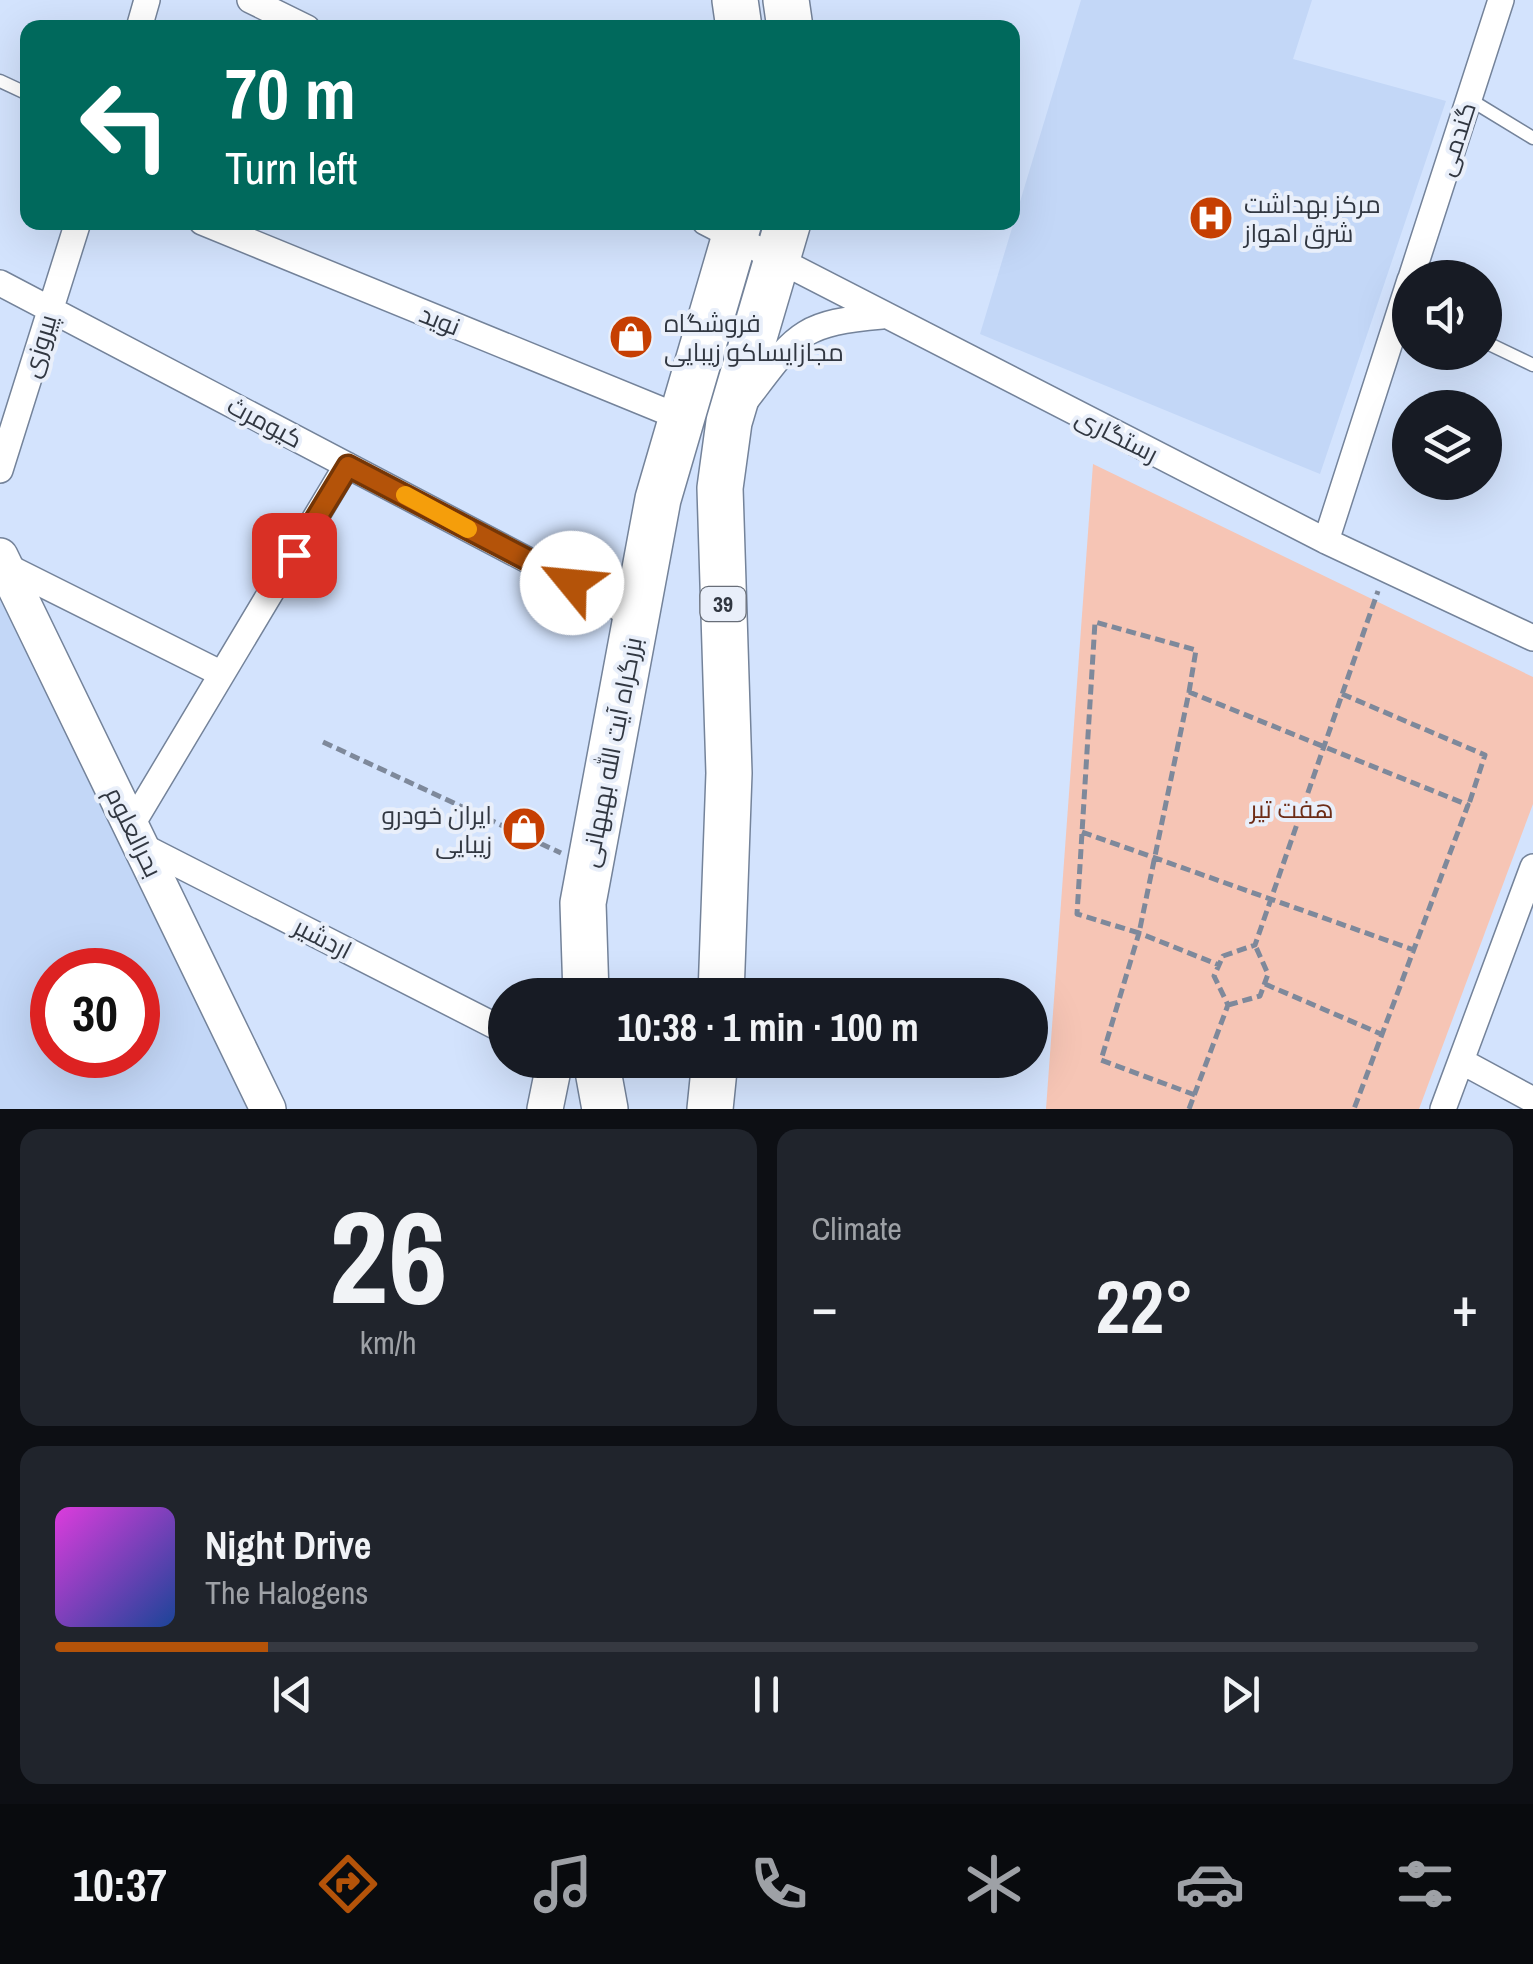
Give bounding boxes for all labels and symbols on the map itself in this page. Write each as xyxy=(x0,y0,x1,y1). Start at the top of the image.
street label: گندمی xyxy=(1428,98,1484,180)
place label: مرکز بهداشت شرق اهواز xyxy=(1242,187,1381,250)
hospital icon: مرکز بهداشت شرق اهواز xyxy=(1188,195,1234,241)
street label: نوید xyxy=(415,297,465,343)
place label: فروشگاه مجازایساکو زیبایی xyxy=(664,306,844,369)
street label: پیروزی xyxy=(13,310,65,382)
shop icon: فروشگاه مجازایساکو زیبایی xyxy=(608,314,654,360)
street label: کیومرث xyxy=(221,388,309,456)
street label: رستگاری xyxy=(1070,400,1164,470)
pin xyxy=(252,513,337,598)
position arrow xyxy=(520,531,624,635)
road number: 39 xyxy=(700,587,746,621)
street label: بزرگراه آیت الله بهبهانی xyxy=(572,634,650,870)
street label: بحرالعلوم xyxy=(97,781,170,883)
park label: هفت تیر xyxy=(1248,792,1334,826)
place label: ایران خودرو زیبایی xyxy=(381,798,492,861)
shop icon: ایران خودرو زیبایی xyxy=(501,806,547,852)
street label: اردشیر xyxy=(286,908,358,967)
speed limit sign: 30 xyxy=(30,948,160,1078)

